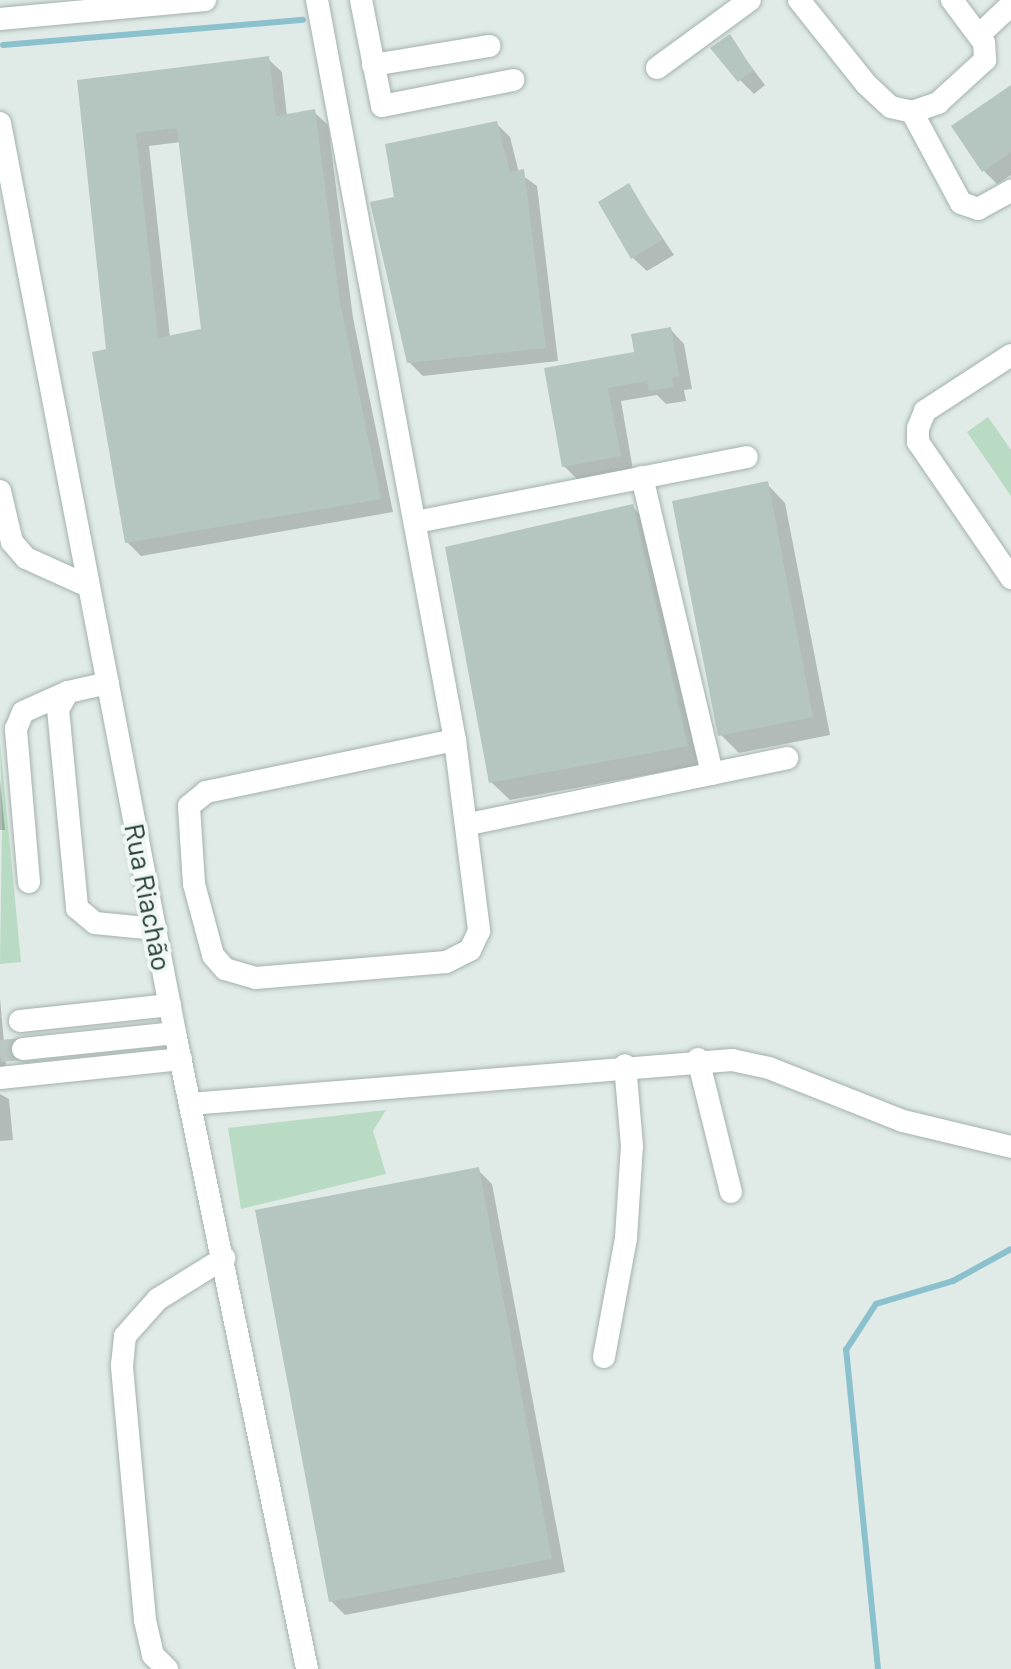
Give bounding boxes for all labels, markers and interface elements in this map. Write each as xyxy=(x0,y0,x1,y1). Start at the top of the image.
street label: Rua Riachão xyxy=(118,820,180,974)

